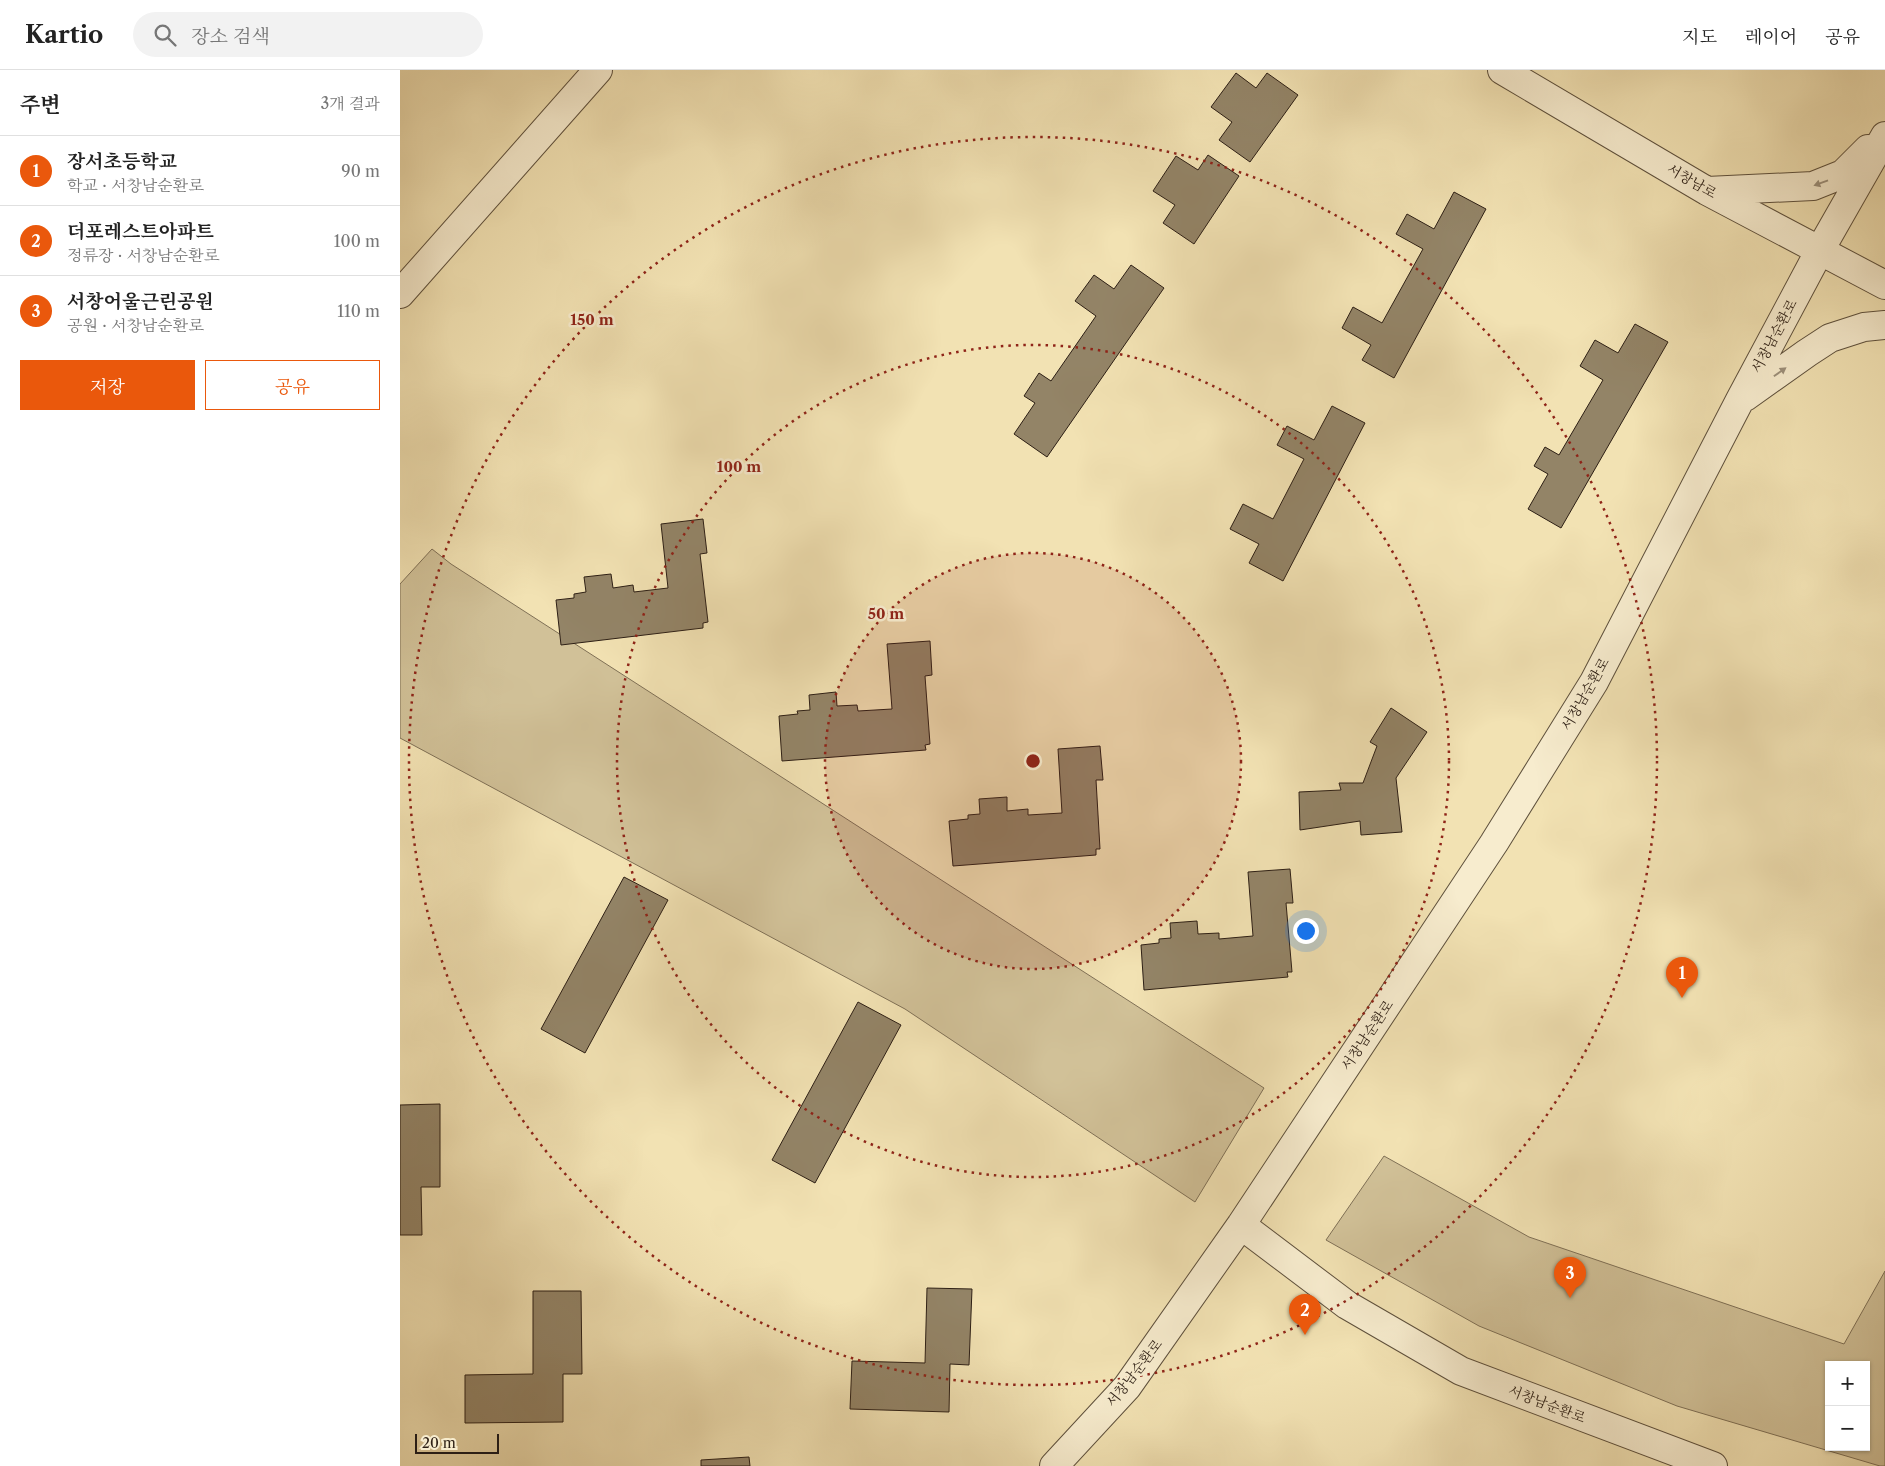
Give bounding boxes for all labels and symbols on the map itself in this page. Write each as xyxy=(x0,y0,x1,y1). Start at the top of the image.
street label: 서창남로 xyxy=(1664,160,1720,203)
one-way arrow xyxy=(1813,180,1828,187)
street label: 서창남순환로 xyxy=(1747,296,1801,376)
text: 150 m xyxy=(570,310,614,329)
one-way arrow xyxy=(1773,367,1786,377)
text: 100 m xyxy=(717,457,761,476)
text: 50 m xyxy=(868,604,904,623)
street label: 서창남순환로 xyxy=(1557,654,1613,734)
centre of rings xyxy=(1024,752,1042,770)
your location xyxy=(1293,918,1319,944)
pin: 1 xyxy=(1666,957,1698,998)
street label: 서창남순환로 xyxy=(1337,996,1397,1074)
pin: 3 xyxy=(1554,1257,1586,1298)
pin: 2 xyxy=(1289,1294,1321,1335)
street label: 서창남순환로 xyxy=(1102,1335,1166,1411)
street label: 서창남순환로 xyxy=(1506,1381,1589,1427)
scale bar xyxy=(415,1431,499,1454)

